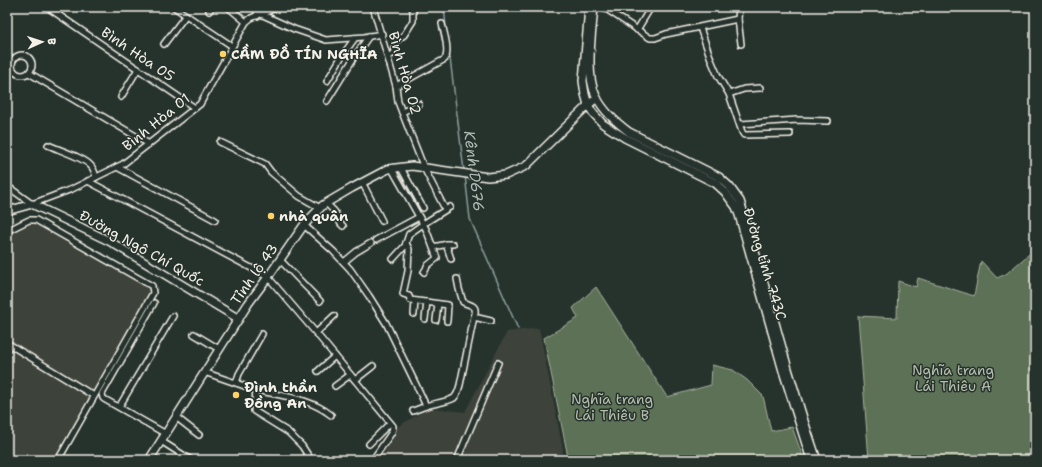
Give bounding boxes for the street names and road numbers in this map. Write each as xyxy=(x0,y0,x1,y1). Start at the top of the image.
street label: Bình Hòa 05 xyxy=(98,23,178,85)
street label: Bình Hòa 02 xyxy=(385,30,425,116)
street label: Bình Hòa 01 xyxy=(119,89,193,155)
street label: Đường Ngô Chí Quốc xyxy=(76,206,208,290)
street label: Đường tỉnh 743C xyxy=(739,206,791,322)
street label: Tỉnh lộ 43 xyxy=(226,240,282,308)

